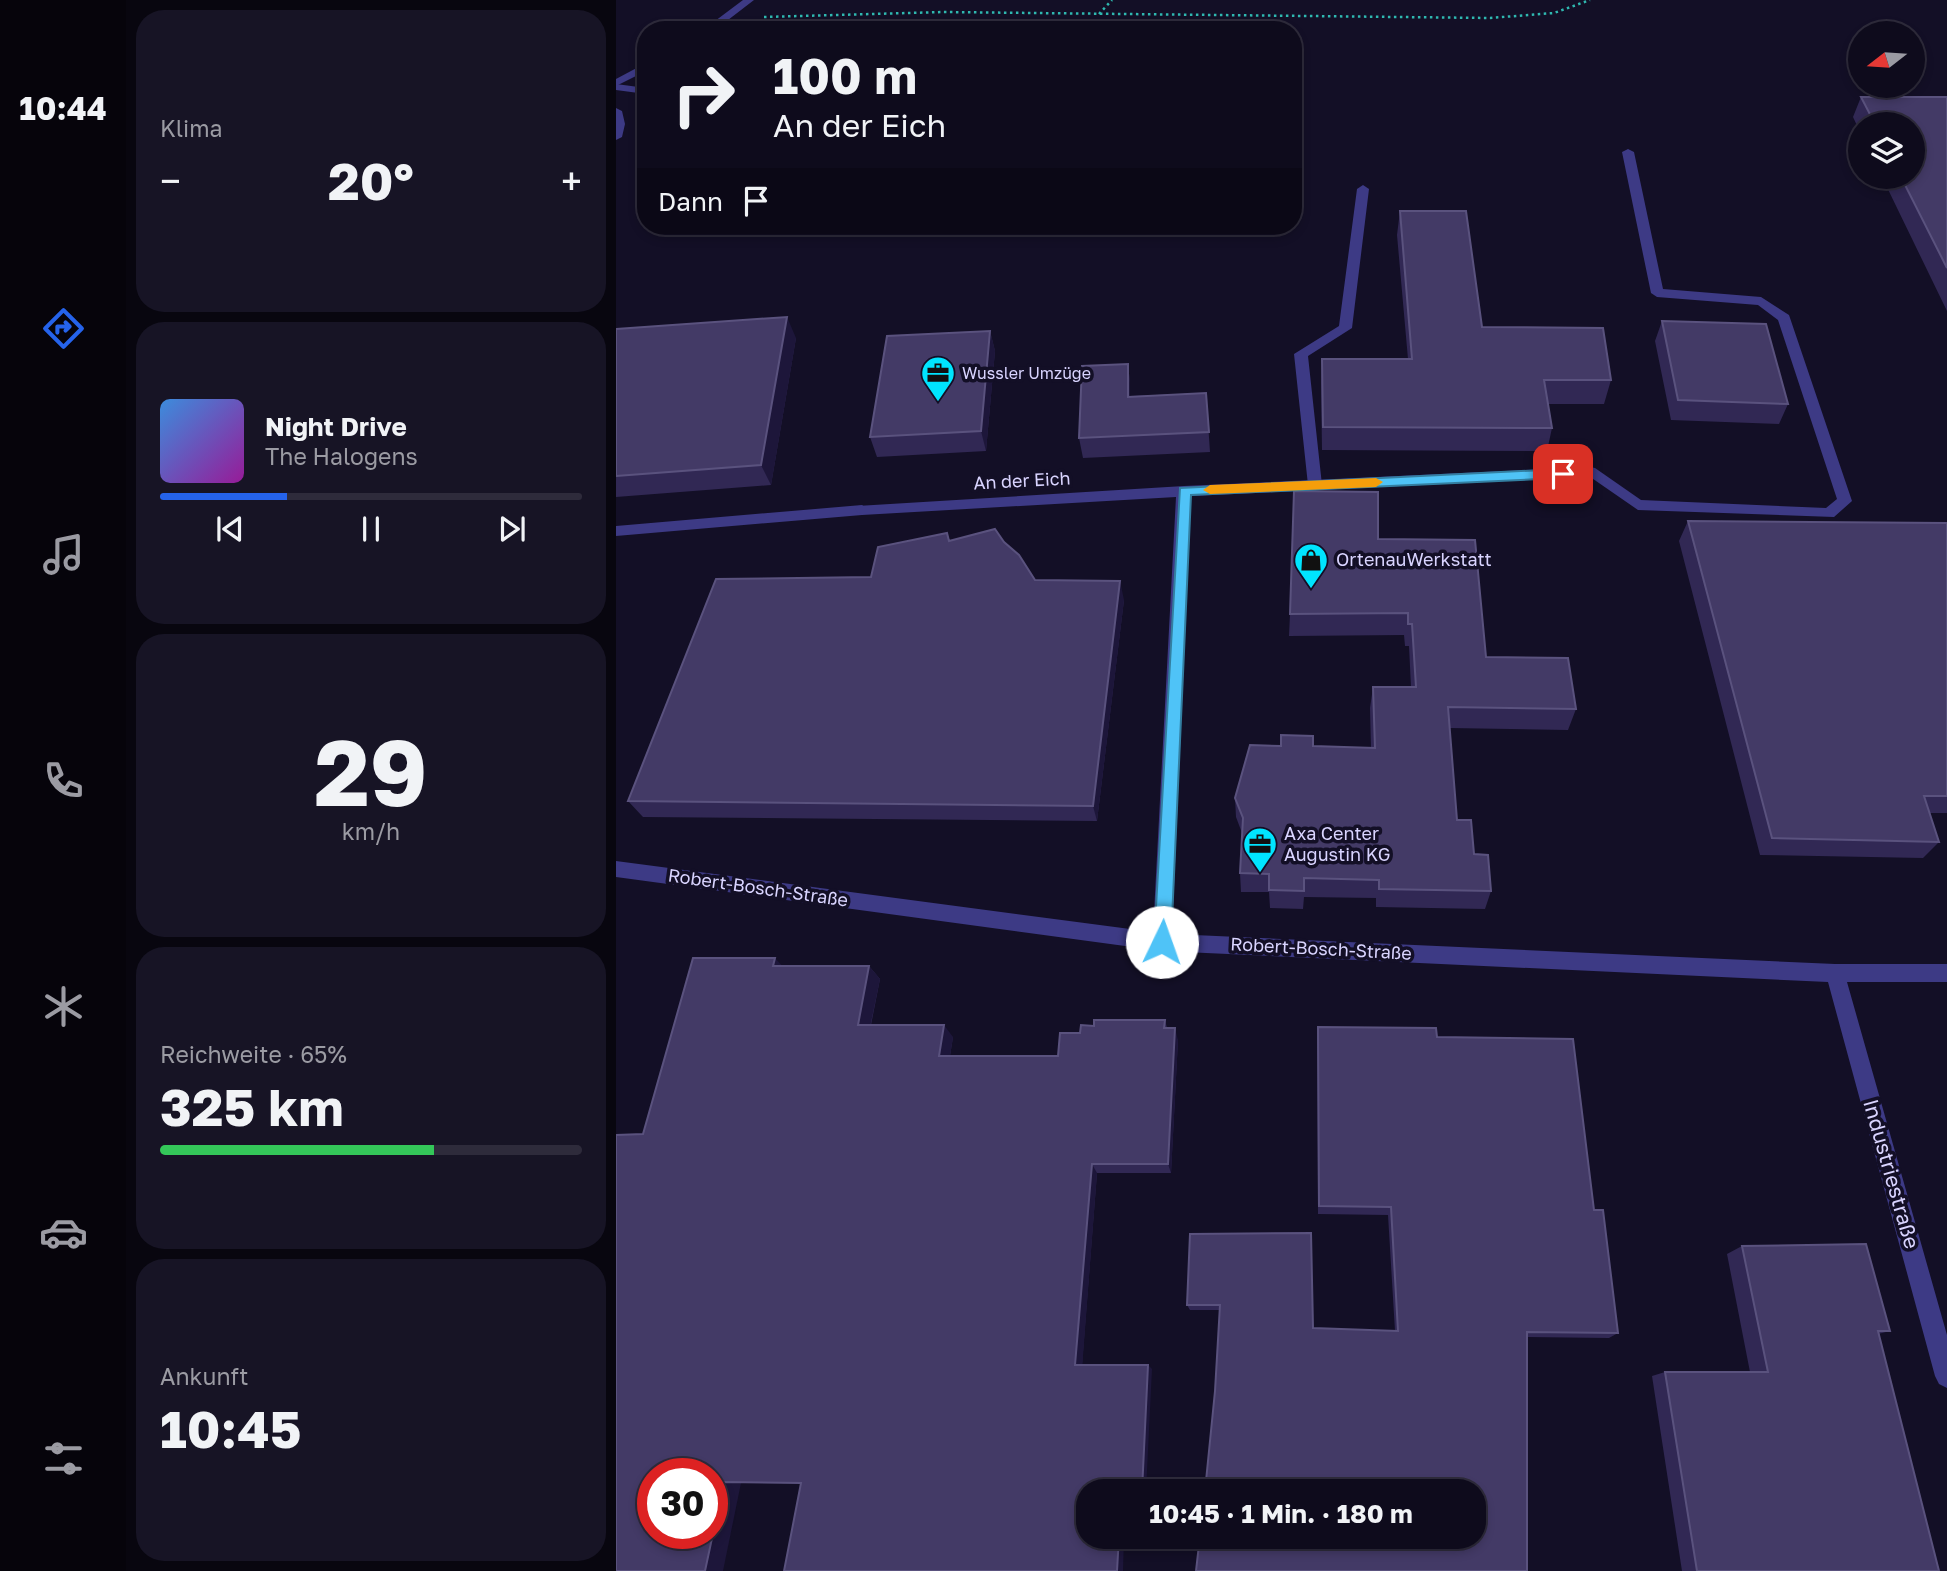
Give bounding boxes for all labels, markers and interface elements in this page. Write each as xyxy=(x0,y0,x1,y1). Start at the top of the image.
north arrow xyxy=(1848,21,1925,98)
map controls xyxy=(1848,21,1925,189)
text: 100 m xyxy=(773,46,917,105)
icon: right xyxy=(658,49,749,140)
text: 10:44 xyxy=(19,89,107,127)
text: An der Eich xyxy=(773,106,946,144)
button: layers xyxy=(1848,112,1925,189)
text: Klima xyxy=(160,114,223,142)
text: 20° xyxy=(328,149,414,211)
text: − xyxy=(160,158,181,203)
text: + xyxy=(561,158,582,203)
icon: arrive xyxy=(737,182,775,220)
text: Dann xyxy=(658,186,723,217)
icon: directions xyxy=(39,304,88,353)
office icon: Wussler Umzüge xyxy=(919,354,957,403)
place label: Wussler Umzüge xyxy=(962,363,1091,383)
text: Night Drive xyxy=(265,411,407,442)
text: The Halogens xyxy=(265,442,418,470)
pin xyxy=(1533,444,1593,504)
icon: arrive xyxy=(1544,455,1582,493)
street label: An der Eich xyxy=(973,466,1071,494)
icon: previous xyxy=(211,510,249,548)
icon: pause xyxy=(352,510,390,548)
icon: next xyxy=(493,510,531,548)
icon: music xyxy=(39,530,88,579)
shop icon: OrtenauWerkstatt xyxy=(1292,541,1330,590)
place label: OrtenauWerkstatt xyxy=(1336,548,1492,570)
text: 29 xyxy=(314,717,428,826)
icon: phone xyxy=(39,756,88,805)
text: km/h xyxy=(342,817,400,845)
place label: Axa Center Augustin KG xyxy=(1284,822,1390,865)
office icon: Axa Center Augustin KG xyxy=(1241,825,1279,874)
street label: Robert-Bosch-Straße xyxy=(667,863,850,911)
position arrow xyxy=(1125,905,1199,979)
street label: Robert-Bosch-Straße xyxy=(1230,932,1412,964)
icon: climate xyxy=(39,982,88,1031)
text: Reichweite · 65% xyxy=(160,1040,347,1068)
text: 325 km xyxy=(160,1075,344,1137)
street label: Industriestraße xyxy=(1858,1096,1926,1252)
icon: car xyxy=(39,1208,88,1257)
text: Ankunft xyxy=(160,1362,248,1390)
text: 10:45 xyxy=(160,1397,301,1459)
icon: filters xyxy=(39,1434,88,1483)
speed limit sign: 30 xyxy=(637,1458,728,1549)
text: 10:45 · 1 Min. · 180 m xyxy=(1149,1498,1413,1529)

